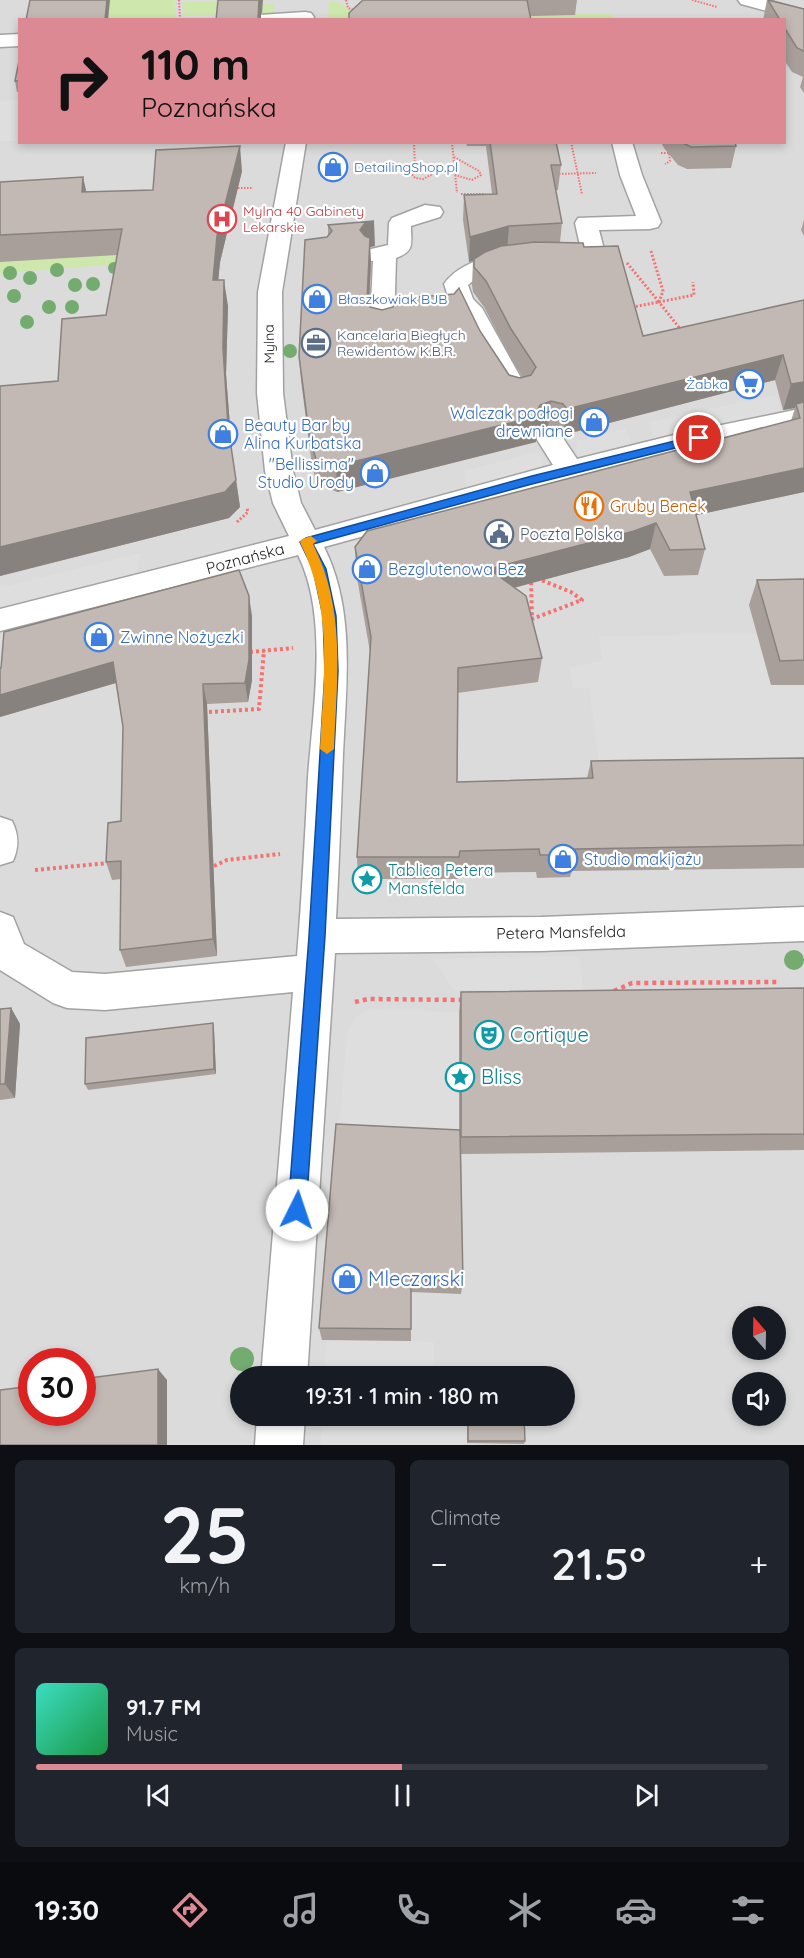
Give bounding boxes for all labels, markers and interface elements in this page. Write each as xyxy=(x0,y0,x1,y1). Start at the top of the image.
text: 110 m xyxy=(141,38,250,91)
icon: right xyxy=(42,42,120,120)
text: Poznańska xyxy=(141,90,277,124)
shop icon: DetailingShop.pl xyxy=(317,151,349,183)
place label: DetailingShop.pl xyxy=(354,158,458,176)
place label: Mylna 40 Gabinety Lekarskie xyxy=(243,202,364,236)
hospital icon: Mylna 40 Gabinety Lekarskie xyxy=(206,203,238,235)
shop icon: Błaszkowiak BJB xyxy=(301,283,333,315)
place label: Błaszkowiak BJB xyxy=(338,290,447,308)
street label: Mylna xyxy=(260,324,278,364)
place label: Kancelaria Biegłych Rewidentów K.B.R. xyxy=(337,326,466,360)
office icon: Kancelaria Biegłych Rewidentów K.B.R. xyxy=(300,327,332,359)
supermarket icon: Żabka xyxy=(733,368,765,400)
place label: Żabka xyxy=(686,375,728,393)
place label: Walczak podłogi drewniane xyxy=(450,403,573,441)
shop icon: Walczak podłogi drewniane xyxy=(578,406,610,438)
pin xyxy=(673,412,724,463)
place label: Beauty Bar by Alina Kurbatska xyxy=(244,415,361,453)
shop icon: Beauty Bar by Alina Kurbatska xyxy=(207,418,239,450)
icon: arrive xyxy=(682,421,715,454)
place label: "Bellissima" Studio Urody xyxy=(258,454,354,492)
shop icon: "Bellissima" Studio Urody xyxy=(359,457,391,489)
restaurant icon: Gruby Benek xyxy=(573,490,605,522)
place label: Gruby Benek xyxy=(610,496,706,516)
public building icon: Poczta Polska xyxy=(483,518,515,550)
place label: Poczta Polska xyxy=(520,524,623,544)
street label: Poznańska xyxy=(204,538,286,578)
shop icon: Bezglutenowa Bez xyxy=(351,553,383,585)
place label: Bezglutenowa Bez xyxy=(388,559,524,579)
shop icon: Zwinne Nożyczki xyxy=(83,621,115,653)
place label: Zwinne Nożyczki xyxy=(120,627,244,647)
shop icon: Studio makijażu xyxy=(547,843,579,875)
place label: Studio makijażu xyxy=(584,849,702,869)
place label: Tablica Petera Mansfelda xyxy=(388,860,493,898)
place icon: Tablica Petera Mansfelda xyxy=(351,863,383,895)
street label: Petera Mansfelda xyxy=(496,921,626,943)
theatre icon: Cortique xyxy=(473,1019,505,1051)
place label: Cortique xyxy=(510,1022,589,1047)
place icon: Bliss xyxy=(444,1061,476,1093)
place label: Bliss xyxy=(481,1064,522,1089)
position arrow xyxy=(265,1178,329,1242)
shop icon: Mleczarski xyxy=(331,1263,363,1295)
place label: Mleczarski xyxy=(368,1266,464,1291)
north arrow xyxy=(732,1306,786,1360)
map controls xyxy=(732,1306,786,1426)
speed limit sign: 30 xyxy=(18,1348,96,1426)
button: sound xyxy=(732,1372,786,1426)
text: 19:31 · 1 min · 180 m xyxy=(306,1382,499,1410)
text: 25 xyxy=(160,1485,249,1583)
text: Climate xyxy=(431,1505,501,1530)
text: 21.5° xyxy=(551,1535,646,1591)
text: − xyxy=(431,1543,448,1584)
text: + xyxy=(749,1543,768,1584)
text: km/h xyxy=(179,1573,230,1598)
text: 91.7 FM xyxy=(126,1693,201,1721)
text: Music xyxy=(126,1721,178,1746)
icon: previous xyxy=(142,1779,175,1812)
icon: pause xyxy=(386,1779,419,1812)
icon: next xyxy=(630,1779,663,1812)
icon: directions xyxy=(169,1889,211,1931)
icon: music xyxy=(280,1889,322,1931)
icon: phone xyxy=(392,1889,434,1931)
icon: climate xyxy=(504,1889,546,1931)
icon: car xyxy=(615,1889,657,1931)
icon: filters xyxy=(727,1889,769,1931)
text: 19:30 xyxy=(35,1893,99,1927)

